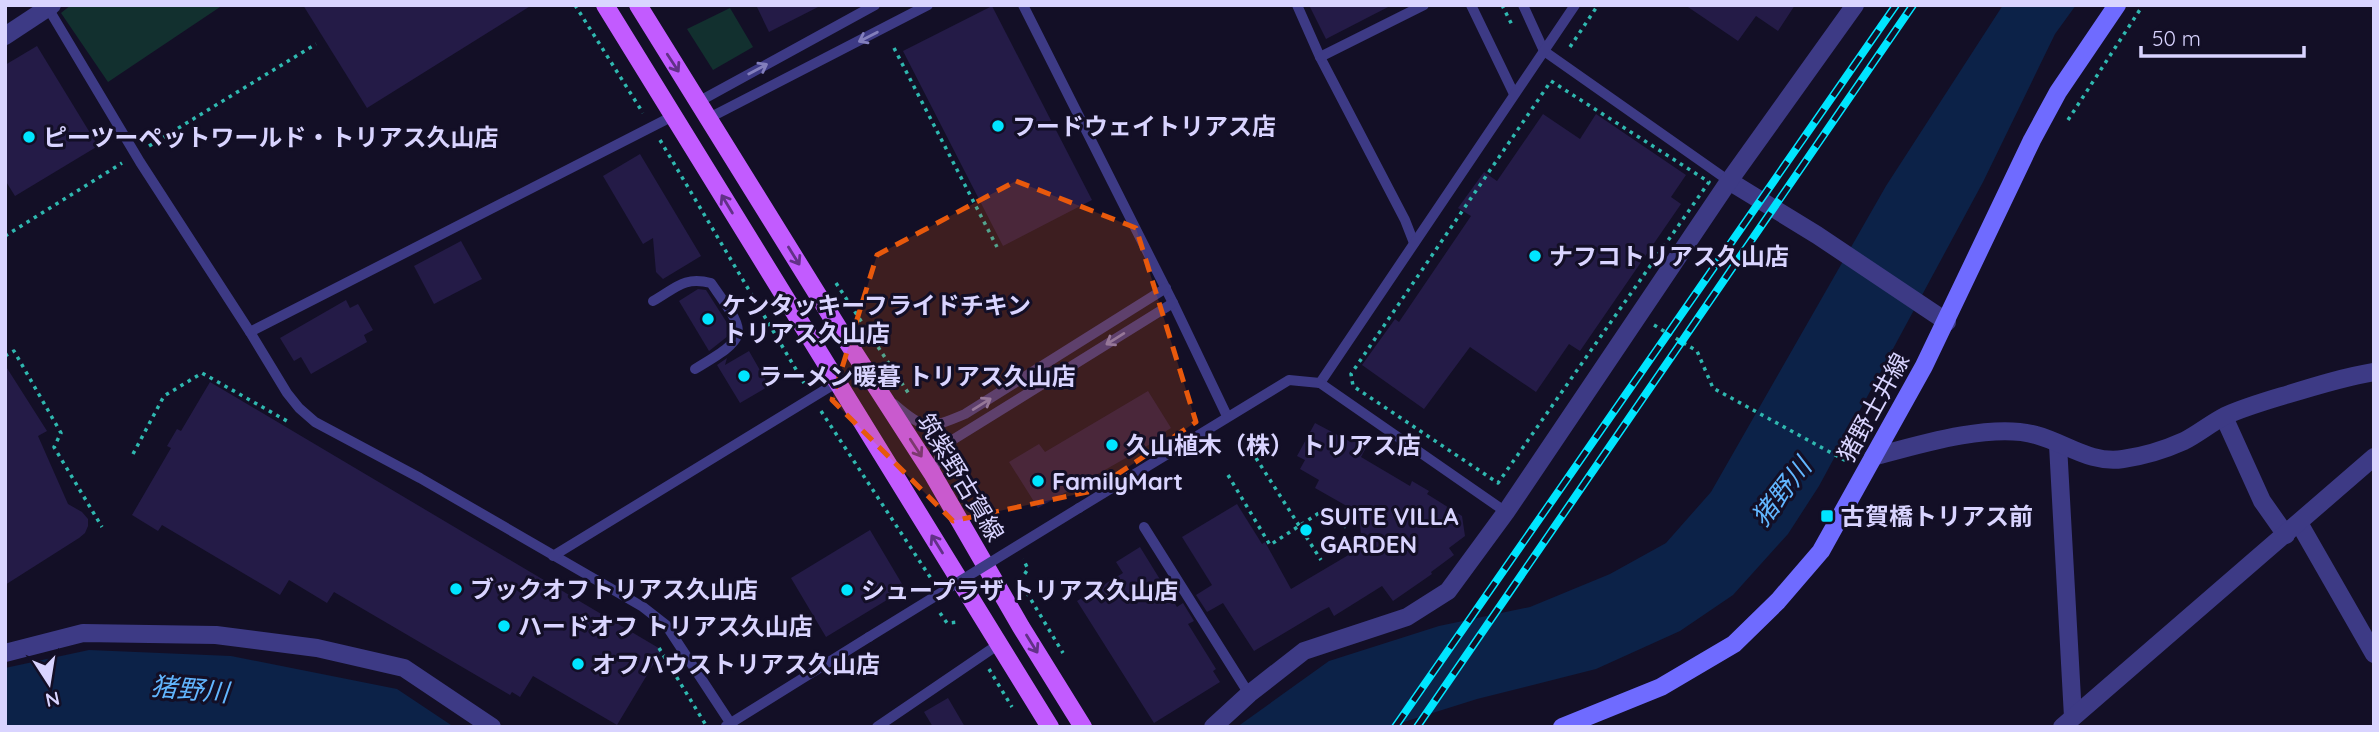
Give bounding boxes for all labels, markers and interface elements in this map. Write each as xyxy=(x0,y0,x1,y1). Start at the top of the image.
scale bar xyxy=(2141,14,2304,58)
text: 50 m xyxy=(2152,25,2201,51)
one-way arrow xyxy=(858,30,879,44)
one-way arrow xyxy=(667,53,681,73)
one-way arrow xyxy=(747,62,767,76)
place label: フードウェイトリアス店 xyxy=(1012,111,1276,141)
marker: フードウェイトリアス店 xyxy=(990,118,1006,134)
place label: ピーツーペットワールド・トリアス久山店 xyxy=(43,122,499,152)
marker: ピーツーペットワールド・トリアス久山店 xyxy=(21,129,37,145)
one-way arrow xyxy=(720,195,734,215)
place label: ナフコトリアス久山店 xyxy=(1549,241,1789,271)
one-way arrow xyxy=(788,246,802,266)
marker: ナフコトリアス久山店 xyxy=(1527,248,1543,264)
place label: ケンタッキーフライドチキン トリアス久山店 xyxy=(722,290,1031,348)
marker: ケンタッキーフライドチキン トリアス久山店 xyxy=(700,311,716,327)
one-way arrow xyxy=(1106,332,1126,346)
street label: 猪野土井線 xyxy=(1831,347,1915,467)
place label: ラーメン暖暮 トリアス久山店 xyxy=(758,361,1076,391)
marker: ラーメン暖暮 トリアス久山店 xyxy=(736,368,752,384)
one-way arrow xyxy=(972,396,992,410)
street label: 筑紫野古賀線 xyxy=(911,408,1011,546)
place label: 久山植木（株） トリアス店 xyxy=(1126,430,1421,460)
marker: 久山植木（株） トリアス店 xyxy=(1104,437,1120,453)
one-way arrow xyxy=(909,438,924,457)
water label: 猪野川 xyxy=(1744,449,1820,533)
place label: FamilyMart xyxy=(1052,466,1183,496)
marker: FamilyMart xyxy=(1030,473,1046,489)
place label: SUITE VILLA GARDEN xyxy=(1320,501,1459,559)
place label: 古賀橋トリアス前 xyxy=(1841,501,2033,531)
marker: 古賀橋トリアス前 xyxy=(1819,508,1835,524)
marker: SUITE VILLA GARDEN xyxy=(1298,522,1314,538)
one-way arrow xyxy=(929,534,943,554)
place label: ブックオフトリアス久山店 xyxy=(470,574,758,604)
place label: シュープラザ トリアス久山店 xyxy=(861,575,1178,605)
marker: ブックオフトリアス久山店 xyxy=(448,581,464,597)
marker: シュープラザ トリアス久山店 xyxy=(839,582,855,598)
place label: ハードオフ トリアス久山店 xyxy=(518,611,813,641)
marker: ハードオフ トリアス久山店 xyxy=(496,618,512,634)
one-way arrow xyxy=(1024,634,1039,653)
north arrow xyxy=(14,648,84,718)
place label: オフハウストリアス久山店 xyxy=(592,649,880,679)
marker: オフハウストリアス久山店 xyxy=(570,656,586,672)
water label: 猪野川 xyxy=(150,669,233,709)
text: N xyxy=(43,686,62,713)

